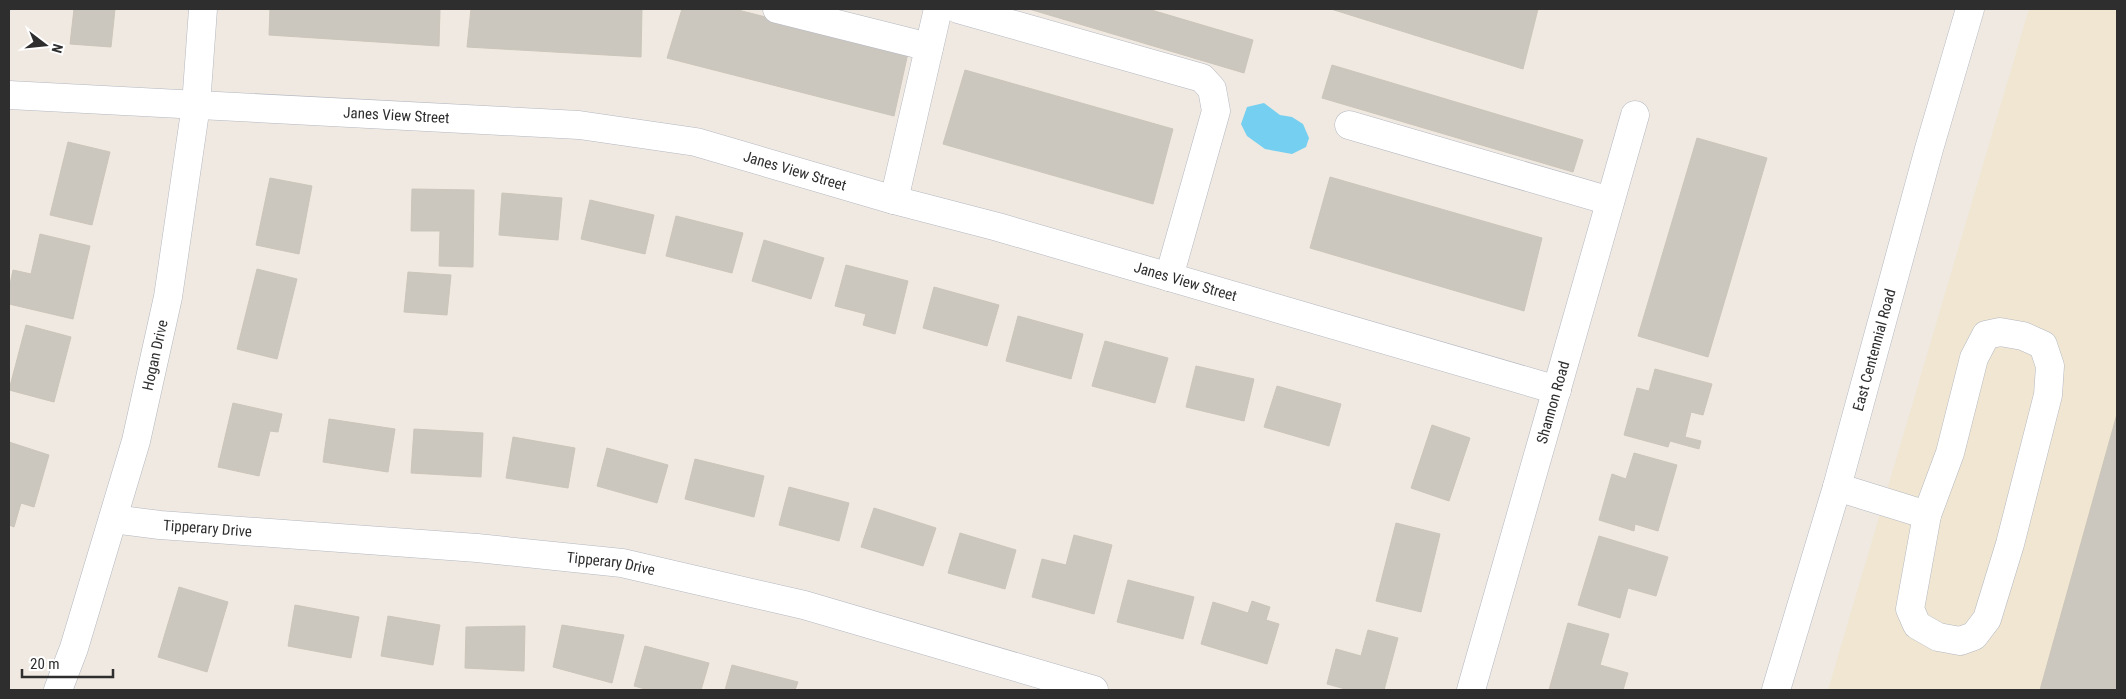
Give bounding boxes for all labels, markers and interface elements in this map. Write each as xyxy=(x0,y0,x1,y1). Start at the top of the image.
north arrow xyxy=(20,20,70,70)
text: N xyxy=(49,42,66,55)
street label: Janes View Street xyxy=(343,104,450,127)
street label: Janes View Street xyxy=(741,147,848,195)
street label: Janes View Street xyxy=(1132,258,1239,305)
street label: East Centennial Road xyxy=(1849,287,1900,413)
street label: Hogan Drive xyxy=(138,318,172,392)
street label: Shannon Road xyxy=(1533,359,1573,446)
street label: Tipperary Drive xyxy=(162,516,252,541)
street label: Tipperary Drive xyxy=(566,548,657,579)
scale bar xyxy=(22,646,114,678)
text: 20 m xyxy=(30,655,60,673)

